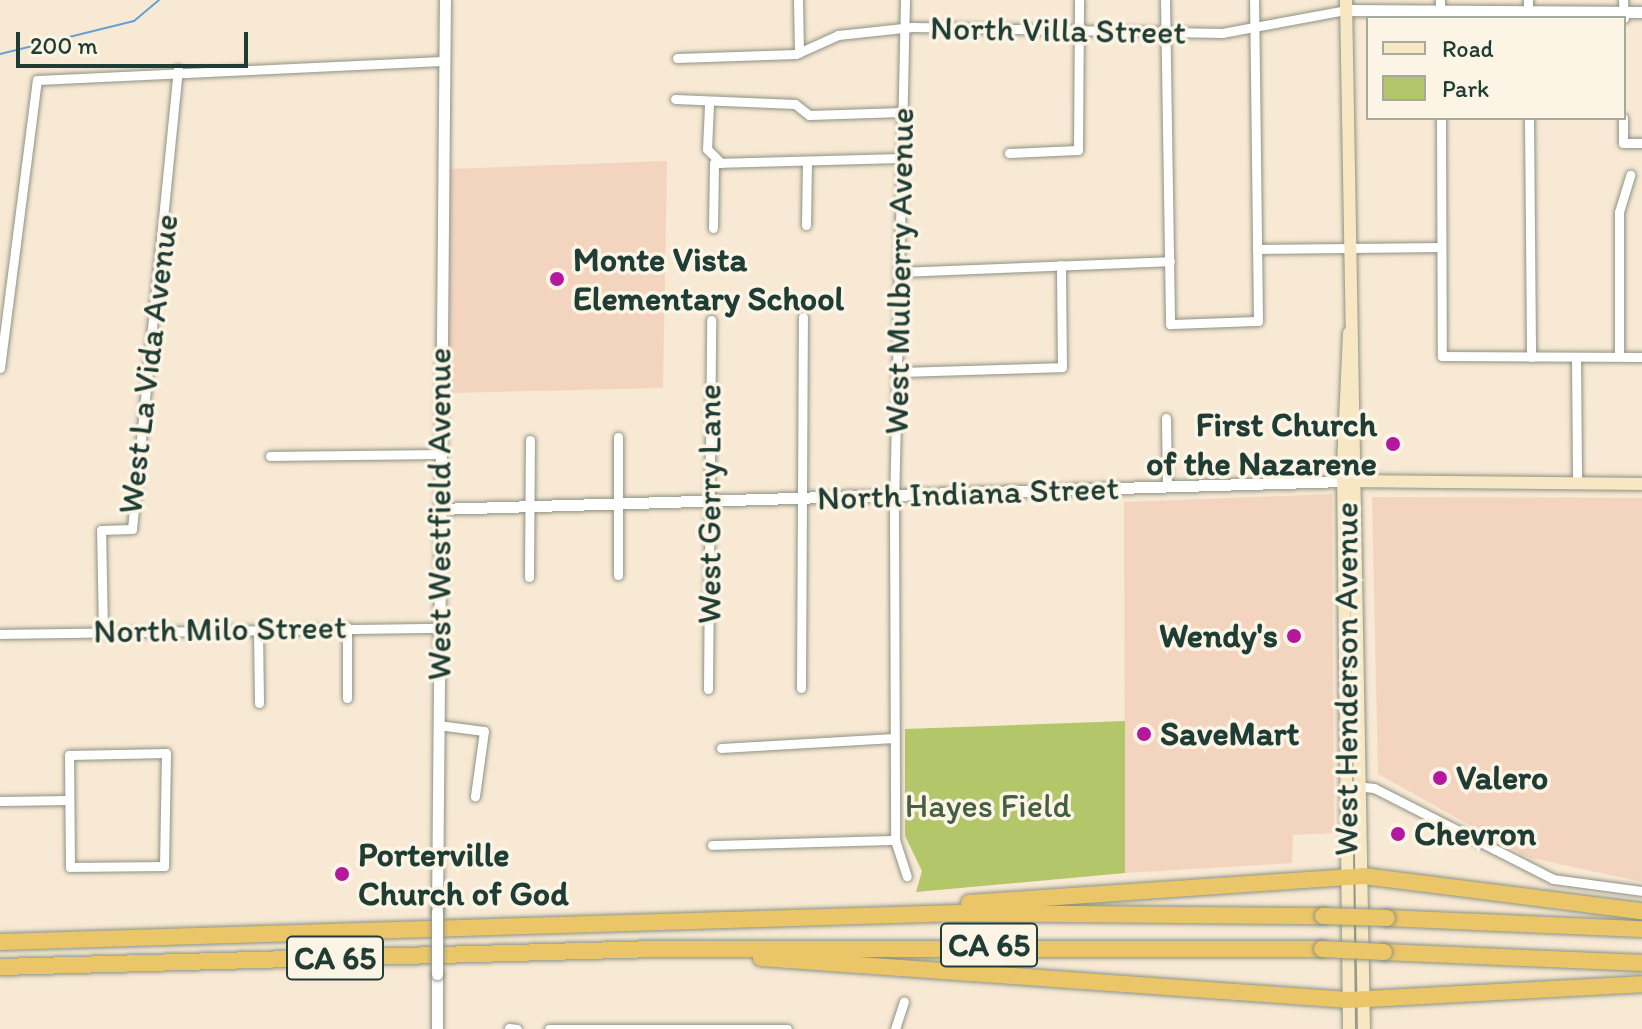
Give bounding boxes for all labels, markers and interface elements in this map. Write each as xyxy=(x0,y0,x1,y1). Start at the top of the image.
street label: North Villa Street xyxy=(930,7,1186,53)
scale bar xyxy=(20,16,252,66)
legend xyxy=(1366,16,1626,120)
text: 200 m xyxy=(30,31,98,60)
text: Road xyxy=(1442,34,1494,63)
text: Park xyxy=(1442,74,1489,103)
street label: West Mulberry Avenue xyxy=(876,108,922,434)
street label: West La Vida Avenue xyxy=(109,212,187,516)
place label: Monte Vista Elementary School xyxy=(573,239,844,318)
marker: Monte Vista Elementary School xyxy=(548,270,566,288)
street label: West Westfield Avenue xyxy=(419,348,459,680)
street label: West Gerry Lane xyxy=(689,384,729,624)
place label: First Church of the Nazarene xyxy=(1147,404,1377,484)
marker: First Church of the Nazarene xyxy=(1384,435,1402,453)
street label: North Indiana Street xyxy=(816,467,1120,519)
street label: West Henderson Avenue xyxy=(1326,504,1366,854)
street label: North Milo Street xyxy=(94,606,346,652)
place label: Wendy's xyxy=(1159,616,1278,656)
marker: Wendy's xyxy=(1285,627,1303,645)
place label: SaveMart xyxy=(1160,714,1299,754)
marker: SaveMart xyxy=(1135,725,1153,743)
place label: Valero xyxy=(1456,758,1548,798)
marker: Valero xyxy=(1431,769,1449,787)
park label: Hayes Field xyxy=(905,786,1071,826)
place label: Chevron xyxy=(1414,814,1536,854)
marker: Chevron xyxy=(1389,825,1407,843)
place label: Porterville Church of God xyxy=(358,834,569,914)
marker: Porterville Church of God xyxy=(333,865,351,883)
road number: CA 65 xyxy=(939,917,1039,973)
road number: CA 65 xyxy=(285,930,385,986)

